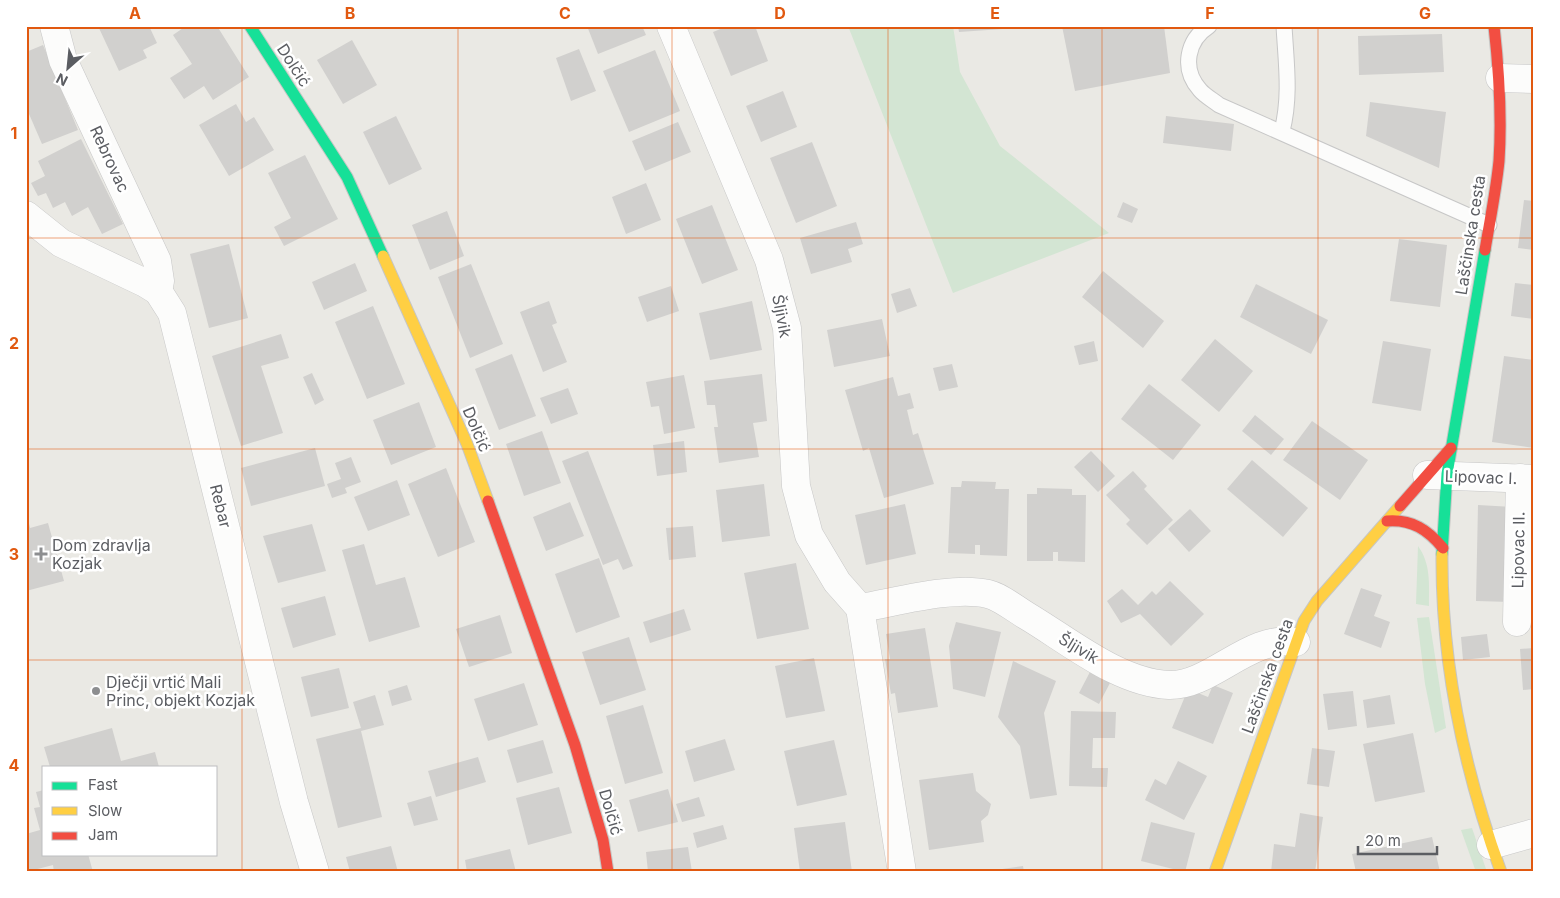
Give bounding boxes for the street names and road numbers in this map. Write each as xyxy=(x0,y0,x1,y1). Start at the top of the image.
street label: Dolčić xyxy=(273,40,315,90)
street label: Rebrovac xyxy=(86,122,134,196)
street label: Laščinska cesta xyxy=(1451,174,1489,296)
street label: Šljivik xyxy=(768,293,796,339)
street label: Dolčić xyxy=(459,403,495,455)
street label: Lipovac I. xyxy=(1444,466,1518,488)
street label: Rebar xyxy=(206,482,236,530)
street label: Lipovac II. xyxy=(1507,511,1529,589)
street label: Laščinska cesta xyxy=(1237,616,1297,736)
street label: Šljivik xyxy=(1055,628,1103,668)
street label: Dolčić xyxy=(595,787,627,837)

